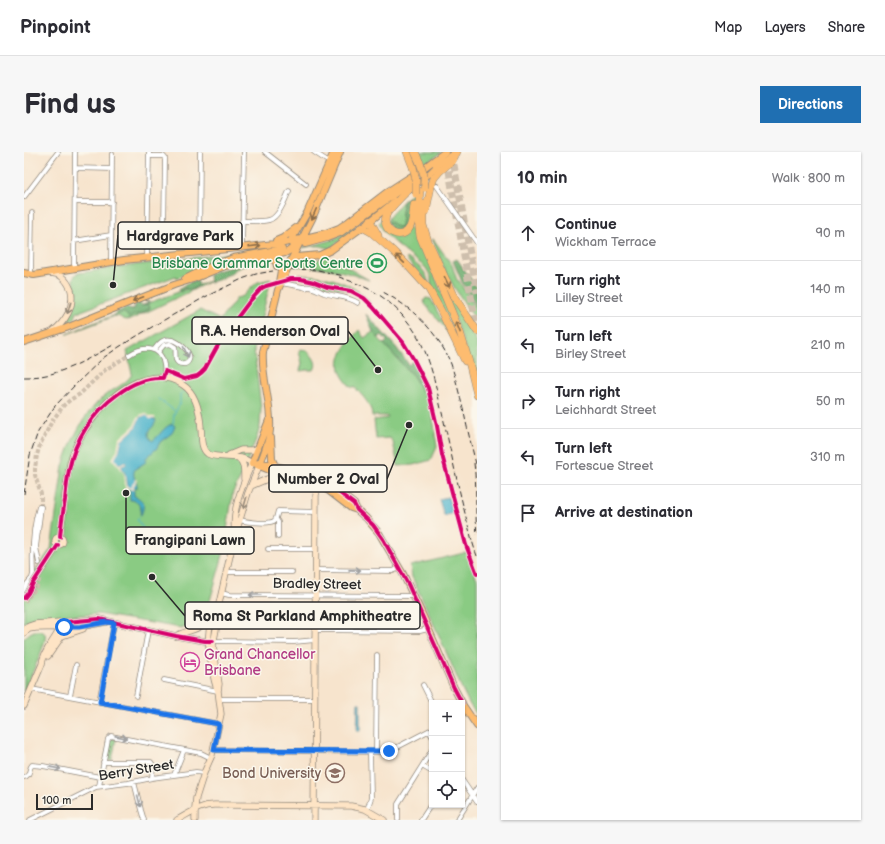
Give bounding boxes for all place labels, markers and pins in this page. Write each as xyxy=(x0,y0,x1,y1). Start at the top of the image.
callout: Hardgrave Park xyxy=(118,222,242,249)
sports icon: Brisbane Grammar Sports Centre xyxy=(366,252,388,274)
place label: Brisbane Grammar Sports Centre xyxy=(151,255,363,272)
callout: R.A. Henderson Oval xyxy=(192,317,348,344)
callout: Number 2 Oval xyxy=(269,465,387,492)
callout: Frangipani Lawn xyxy=(126,527,254,554)
callout: Roma St Parkland Amphitheatre xyxy=(185,602,420,629)
place label: Grand Chancellor Brisbane xyxy=(204,646,316,679)
hotel icon: Grand Chancellor Brisbane xyxy=(179,651,201,673)
school or university icon: Bond University xyxy=(324,762,346,784)
place label: Bond University xyxy=(222,765,322,782)

